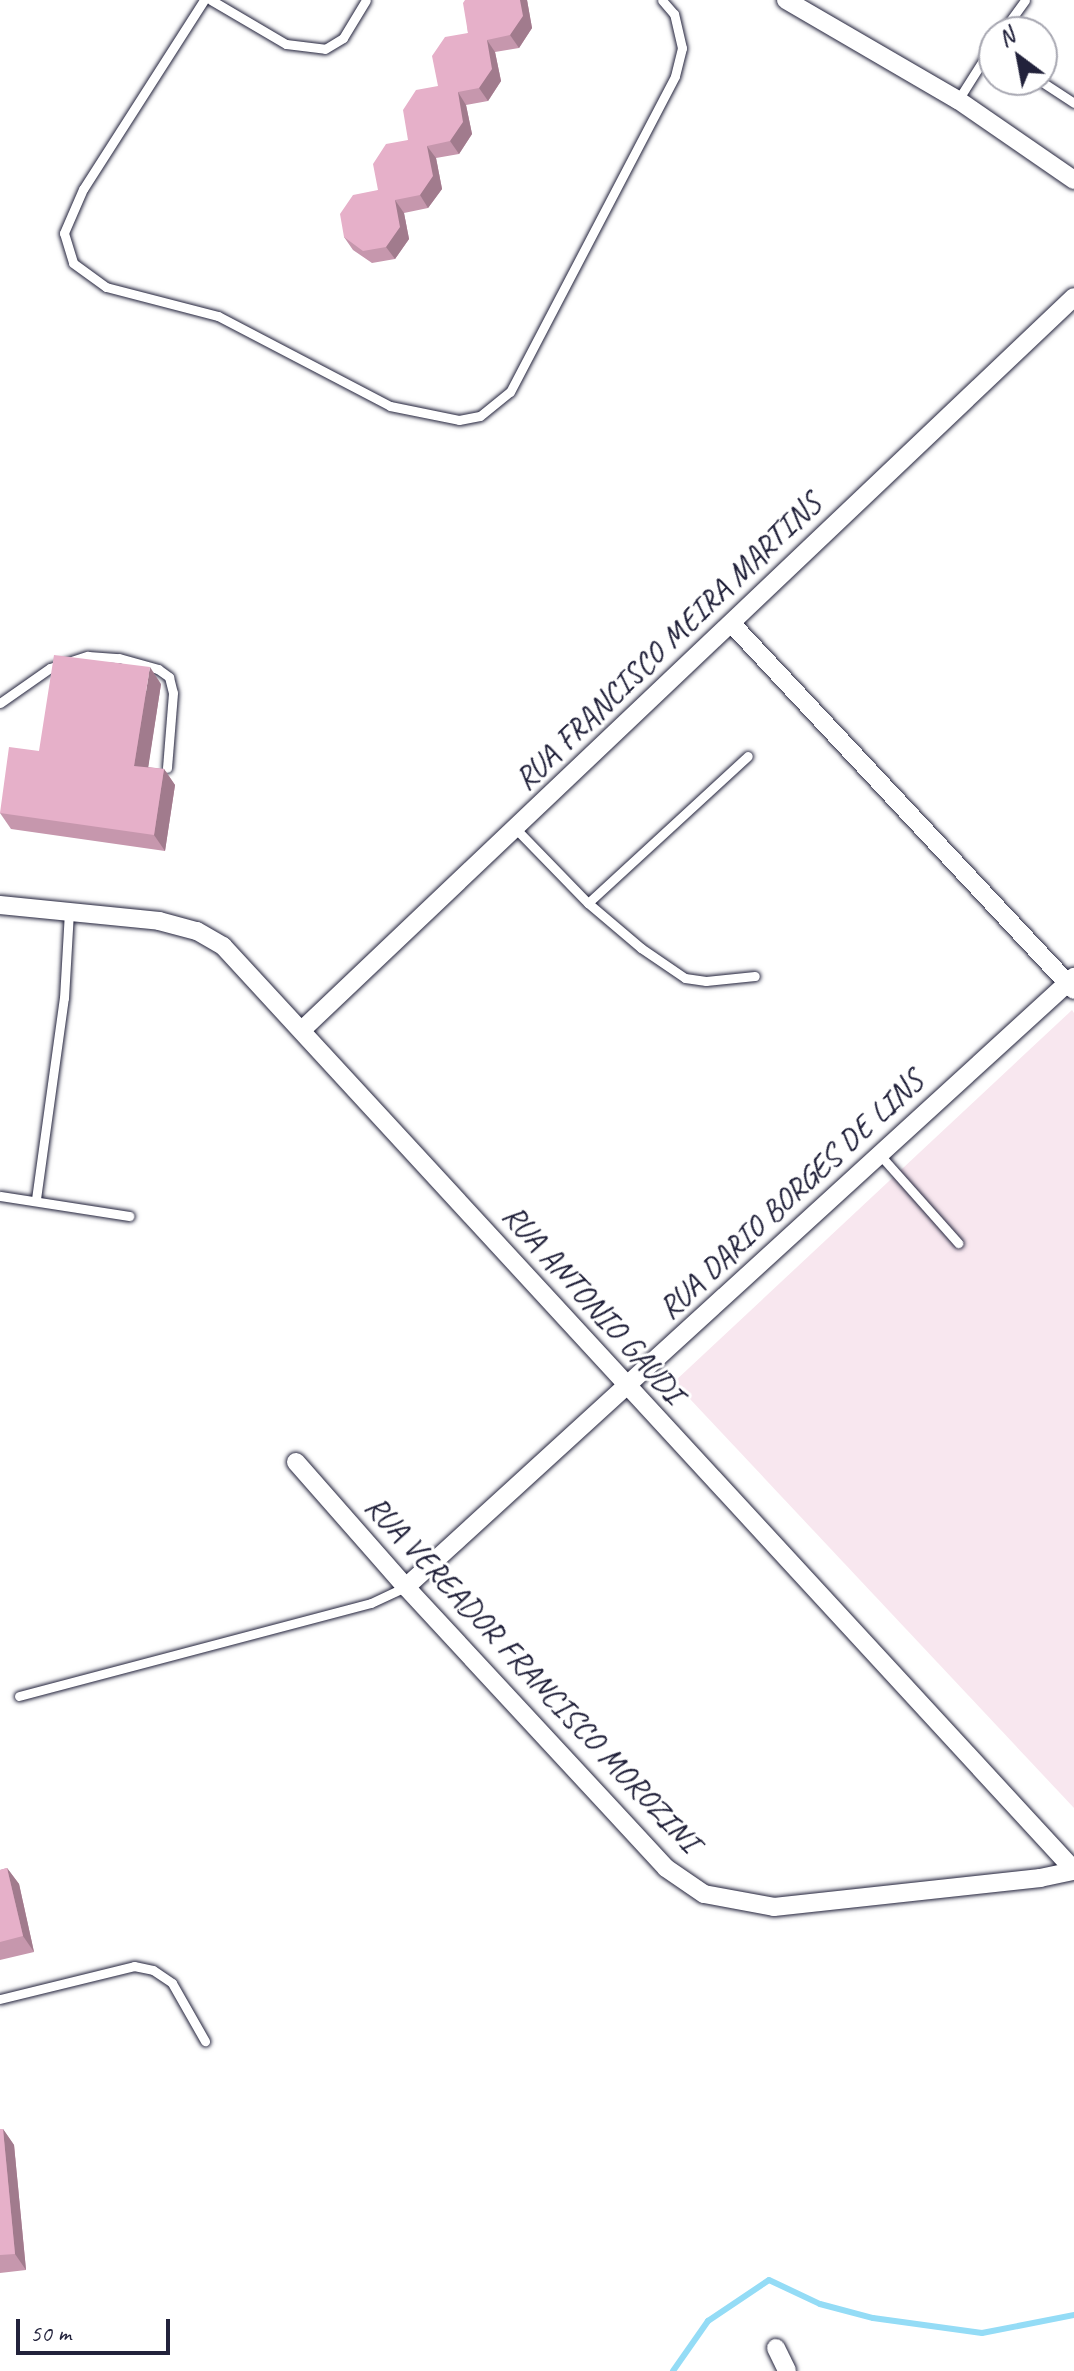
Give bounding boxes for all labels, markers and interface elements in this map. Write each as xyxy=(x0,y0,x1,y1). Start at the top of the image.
north arrow xyxy=(978,16,1058,96)
text: N xyxy=(993,22,1020,53)
street label: RUA FRANCISCO MEIRA MARTINS xyxy=(507,486,829,798)
street label: RUA DARIO BORGES DE LINS xyxy=(650,1062,932,1328)
street label: RUA ANTONIO GAUDI xyxy=(494,1197,692,1411)
street label: RUA VEREADOR FRANCISCO MOROZINI xyxy=(357,1488,707,1860)
scale bar xyxy=(20,2303,174,2353)
text: 50 m xyxy=(30,2318,71,2348)

